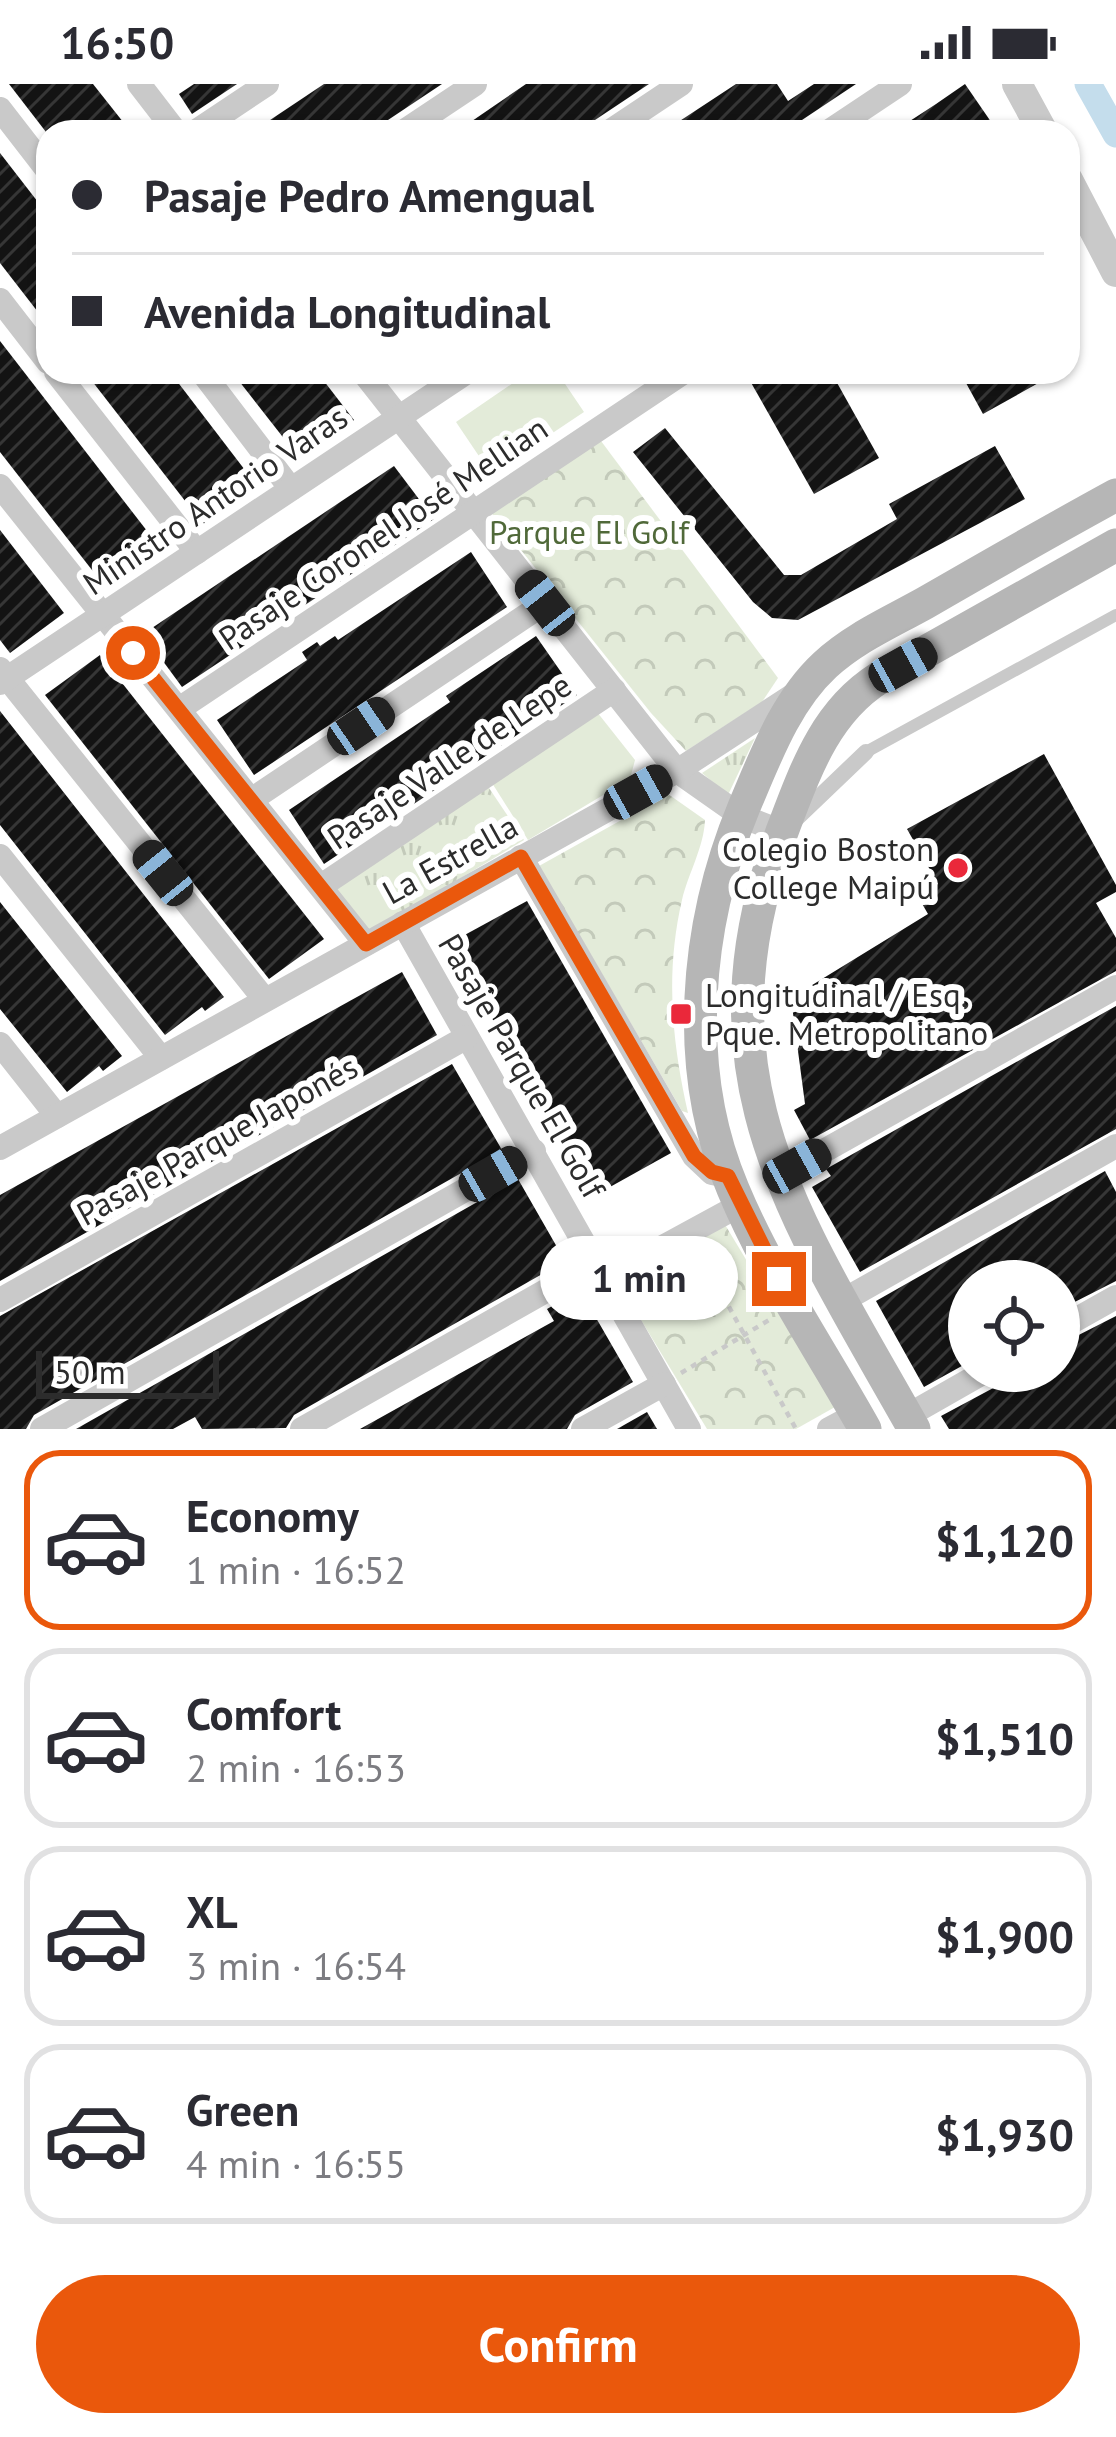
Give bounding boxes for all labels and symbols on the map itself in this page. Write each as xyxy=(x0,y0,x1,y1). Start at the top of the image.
street label: Ministro Antorio Varas xyxy=(74,395,355,604)
street label: Pasaje Coronel José Mellian xyxy=(210,406,556,659)
park label: Parque El Golf xyxy=(489,510,691,553)
car xyxy=(509,564,581,642)
route start xyxy=(106,626,160,680)
car xyxy=(863,632,943,698)
street label: Pasaje Valle de Lepe xyxy=(318,663,579,858)
car xyxy=(321,691,401,761)
car xyxy=(598,759,678,825)
street label: La Estrella xyxy=(375,804,525,913)
place label: Colegio Boston College Maipú xyxy=(722,827,934,908)
car xyxy=(126,834,200,912)
marker: Colegio Boston College Maipú xyxy=(945,855,971,881)
street label: Pasaje Parque El Golf xyxy=(429,926,616,1207)
place label: Longitudinal / Esq. Pque. Metropolitano xyxy=(705,973,988,1054)
marker: Longitudinal / Esq. Pque. Metropolitano xyxy=(668,1001,694,1027)
street label: Pasaje Parque Japonés xyxy=(69,1045,365,1235)
car xyxy=(757,1133,837,1199)
car xyxy=(453,1140,533,1208)
callout: 1 min xyxy=(539,1237,737,1321)
route end xyxy=(752,1252,806,1306)
scale bar xyxy=(36,1345,219,1398)

